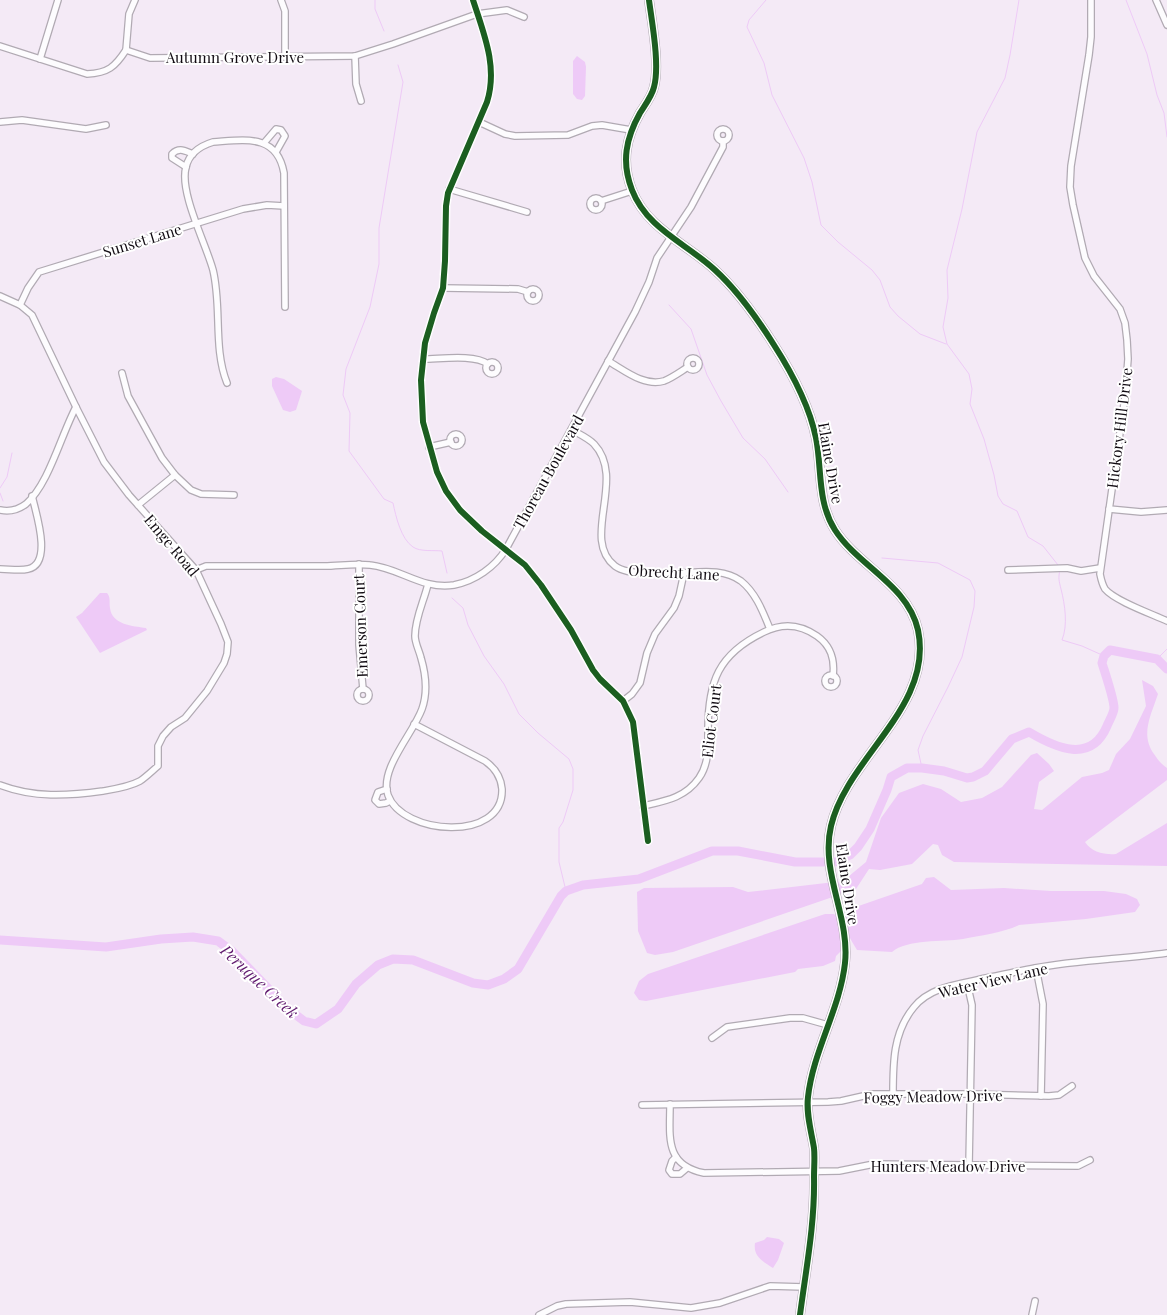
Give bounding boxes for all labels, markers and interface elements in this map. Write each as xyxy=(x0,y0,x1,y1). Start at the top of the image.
street label: Autumn Grove Drive xyxy=(165,47,304,67)
street label: Sunset Lane xyxy=(100,218,184,262)
street label: Hickory Hill Drive xyxy=(1102,367,1136,489)
street label: Thoreau Boulevard xyxy=(508,411,588,533)
street label: Elaine Drive xyxy=(814,421,848,505)
street label: Emge Road xyxy=(140,510,204,581)
street label: Obrecht Lane xyxy=(628,560,720,584)
street label: Emerson Court xyxy=(348,573,372,678)
street label: Eliot Court xyxy=(697,682,726,759)
street label: Elaine Drive xyxy=(832,842,864,926)
water label: Peruque Creek xyxy=(216,939,303,1023)
street label: Water View Lane xyxy=(935,958,1050,1003)
street label: Foggy Meadow Drive xyxy=(863,1085,1003,1107)
street label: Hunters Meadow Drive xyxy=(870,1156,1026,1176)

